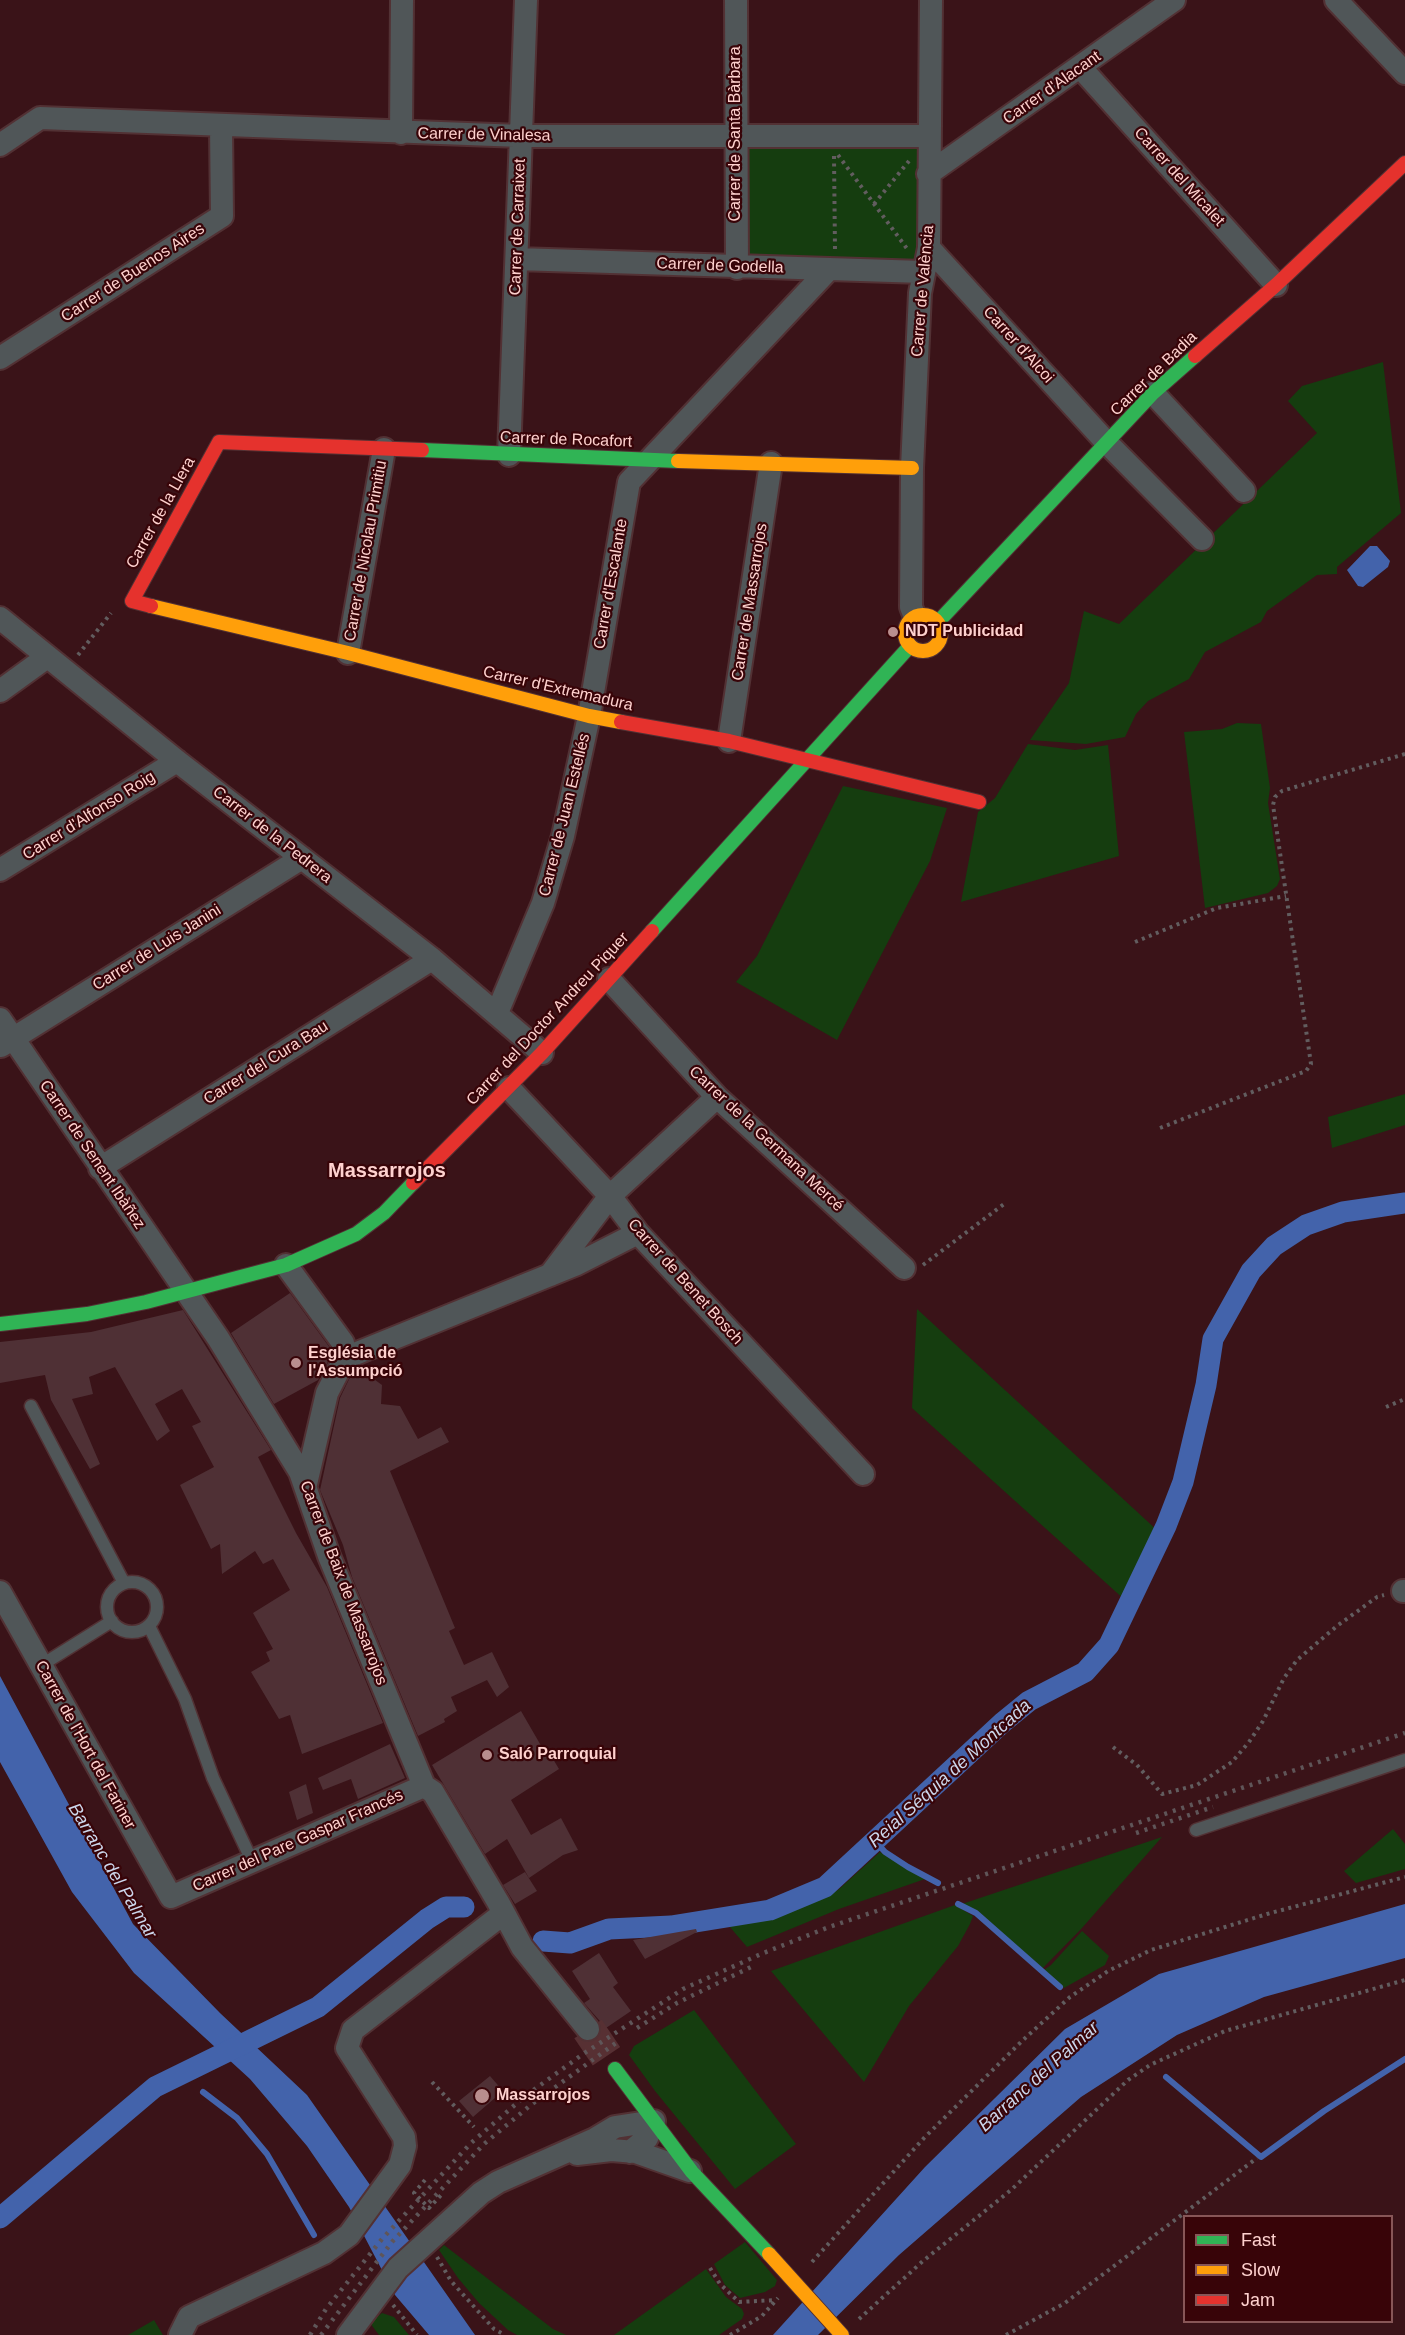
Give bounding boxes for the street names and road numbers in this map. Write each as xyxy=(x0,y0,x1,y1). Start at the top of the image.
street label: Carrer de Santa Bàrbara xyxy=(726,46,746,222)
street label: Carrer d'Alacant xyxy=(999,47,1105,129)
street label: Carrer de Vinalesa xyxy=(417,124,551,146)
street label: Carrer del Micalet xyxy=(1130,124,1228,230)
street label: Carrer de Carraixet xyxy=(506,158,530,296)
street label: Carrer de Buenos Aires xyxy=(58,219,208,327)
street label: Carrer de València xyxy=(908,224,938,358)
street label: Carrer de Godella xyxy=(656,254,784,278)
street label: Carrer d'Alcoi xyxy=(979,303,1057,387)
street label: Carrer de Badia xyxy=(1107,328,1201,420)
street label: Carrer de Rocafort xyxy=(499,428,633,452)
street label: Carrer de la Llera xyxy=(122,454,200,572)
street label: Carrer de Nicolau Primitiu xyxy=(341,459,391,643)
street label: Carrer d'Escalante xyxy=(590,517,632,651)
street label: Carrer de Massarrojos xyxy=(728,522,772,682)
street label: Carrer d'Extremadura xyxy=(481,662,635,716)
street label: Carrer de Juan Estellés xyxy=(535,732,595,898)
street label: Carrer d'Alfonso Roig xyxy=(19,767,159,865)
street label: Carrer de la Pedrera xyxy=(209,783,335,887)
street label: Carrer de Luis Janini xyxy=(89,901,225,995)
street label: Carrer del Doctor Andreu Piquer xyxy=(463,929,633,1109)
street label: Carrer del Cura Bau xyxy=(200,1017,332,1109)
street label: Carrer de la Germana Mercé xyxy=(685,1062,847,1216)
street label: Carrer de Senent Ibàñez xyxy=(35,1077,149,1233)
street label: Carrer de Benet Bosch xyxy=(623,1215,747,1349)
street label: Carrer de Baix de Massarrojos xyxy=(295,1478,391,1688)
street label: Carrer de l'Hort del Fariner xyxy=(31,1657,139,1833)
street label: Carrer del Pare Gaspar Francés xyxy=(190,1786,406,1896)

